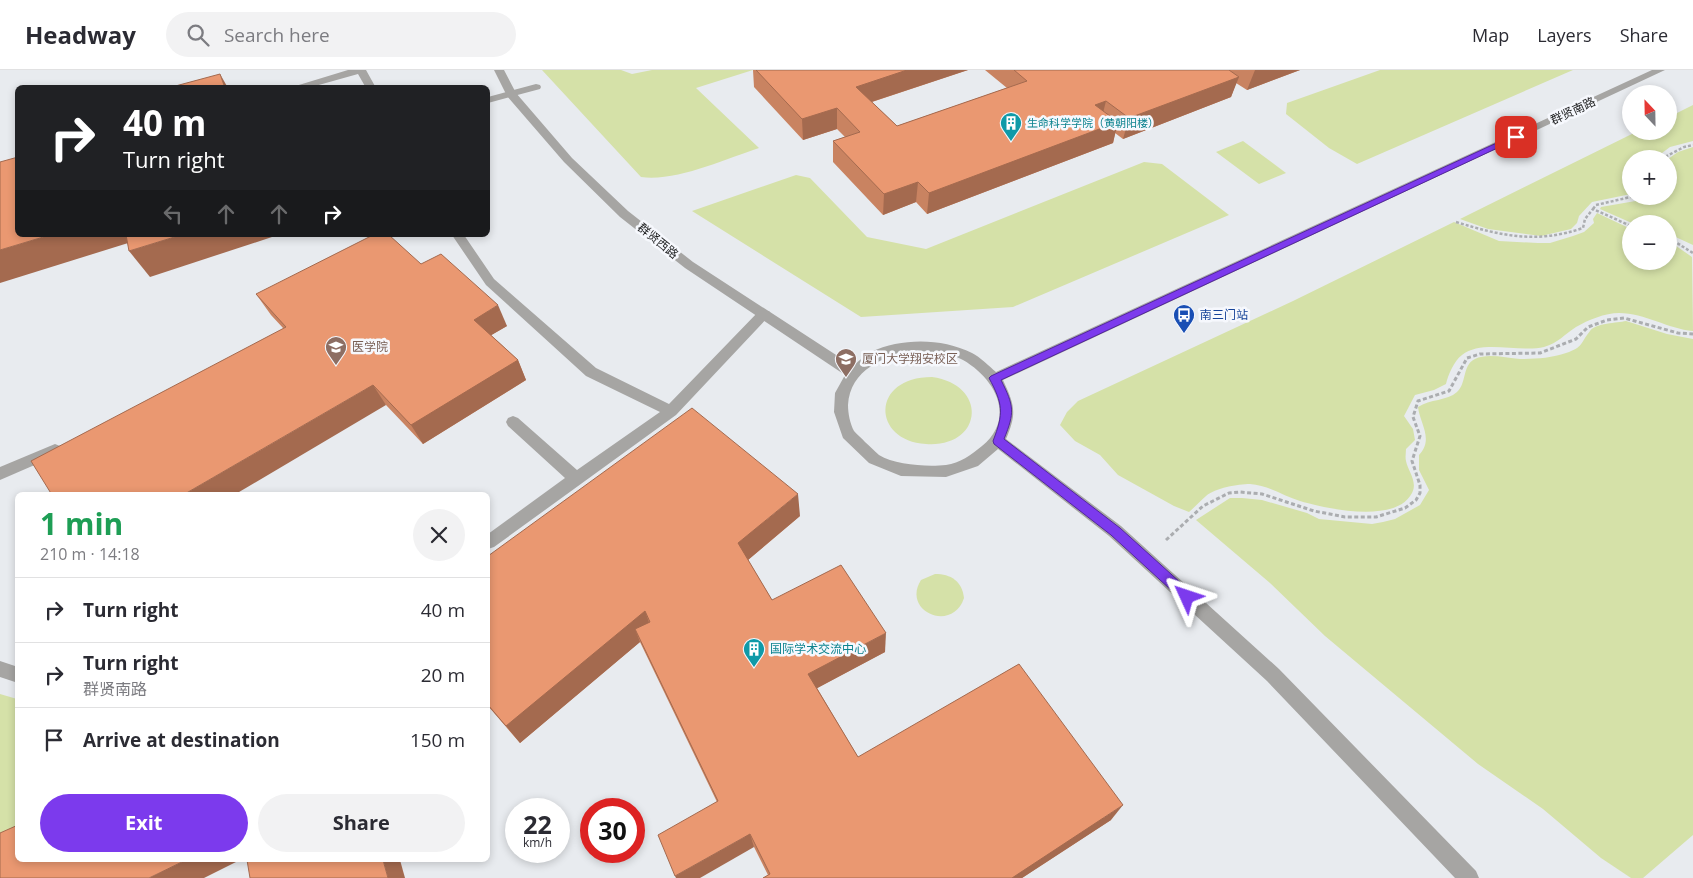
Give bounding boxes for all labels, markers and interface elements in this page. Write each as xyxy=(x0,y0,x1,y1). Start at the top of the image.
search box xyxy=(166,12,516,57)
text: Headway xyxy=(25,18,136,51)
icon: search xyxy=(184,21,212,49)
text: Search here xyxy=(224,22,330,48)
text: Map xyxy=(1472,23,1509,47)
text: Layers xyxy=(1537,23,1592,47)
text: Share xyxy=(1620,23,1668,47)
north arrow xyxy=(1622,85,1678,140)
map controls xyxy=(1622,85,1677,270)
street label: 群贤南路 xyxy=(1547,93,1598,128)
text: 40 m xyxy=(123,99,206,146)
icon: right xyxy=(40,105,105,170)
building icon: 生命科学学院（黄朝阳楼） xyxy=(999,111,1023,142)
place label: 生命科学学院（黄朝阳楼） xyxy=(1027,115,1159,130)
pin xyxy=(1495,116,1537,158)
icon: arrive xyxy=(1502,123,1530,151)
text: Turn right xyxy=(123,144,225,174)
button: + xyxy=(1622,150,1677,205)
icon: left xyxy=(159,200,187,228)
icon: ahead xyxy=(212,200,240,228)
icon: ahead xyxy=(265,200,293,228)
icon: right xyxy=(318,200,346,228)
button: − xyxy=(1622,215,1677,270)
street label: 群贤西路 xyxy=(634,219,682,262)
bus stop icon: 南三门站 xyxy=(1172,303,1196,334)
place label: 南三门站 xyxy=(1200,306,1248,323)
school or university icon: 医学院 xyxy=(324,335,348,366)
place label: 医学院 xyxy=(352,338,388,355)
school or university icon: 厦门大学翔安校区 xyxy=(834,347,858,378)
place label: 厦门大学翔安校区 xyxy=(862,350,958,367)
text: 1 min xyxy=(40,503,123,544)
button: close xyxy=(413,509,465,561)
text: 210 m · 14:18 xyxy=(40,543,140,565)
position arrow xyxy=(1160,570,1212,622)
icon: right xyxy=(40,596,68,624)
text: Turn right xyxy=(83,597,178,623)
text: 40 m xyxy=(421,597,465,623)
building icon: 国际学术交流中心 xyxy=(742,637,766,668)
place label: 国际学术交流中心 xyxy=(770,640,866,657)
text: Turn right xyxy=(83,650,178,676)
icon: right xyxy=(40,661,68,689)
text: 20 m xyxy=(421,662,465,688)
text: 群贤南路 xyxy=(83,678,147,700)
icon: arrive xyxy=(40,726,68,754)
text: Arrive at destination xyxy=(83,727,280,753)
text: 150 m xyxy=(410,727,465,753)
button: Exit xyxy=(40,794,248,852)
button: Share xyxy=(258,794,465,852)
speed limit sign: 30 xyxy=(580,798,645,863)
text: 22 xyxy=(523,807,552,841)
text: km/h xyxy=(523,834,552,851)

